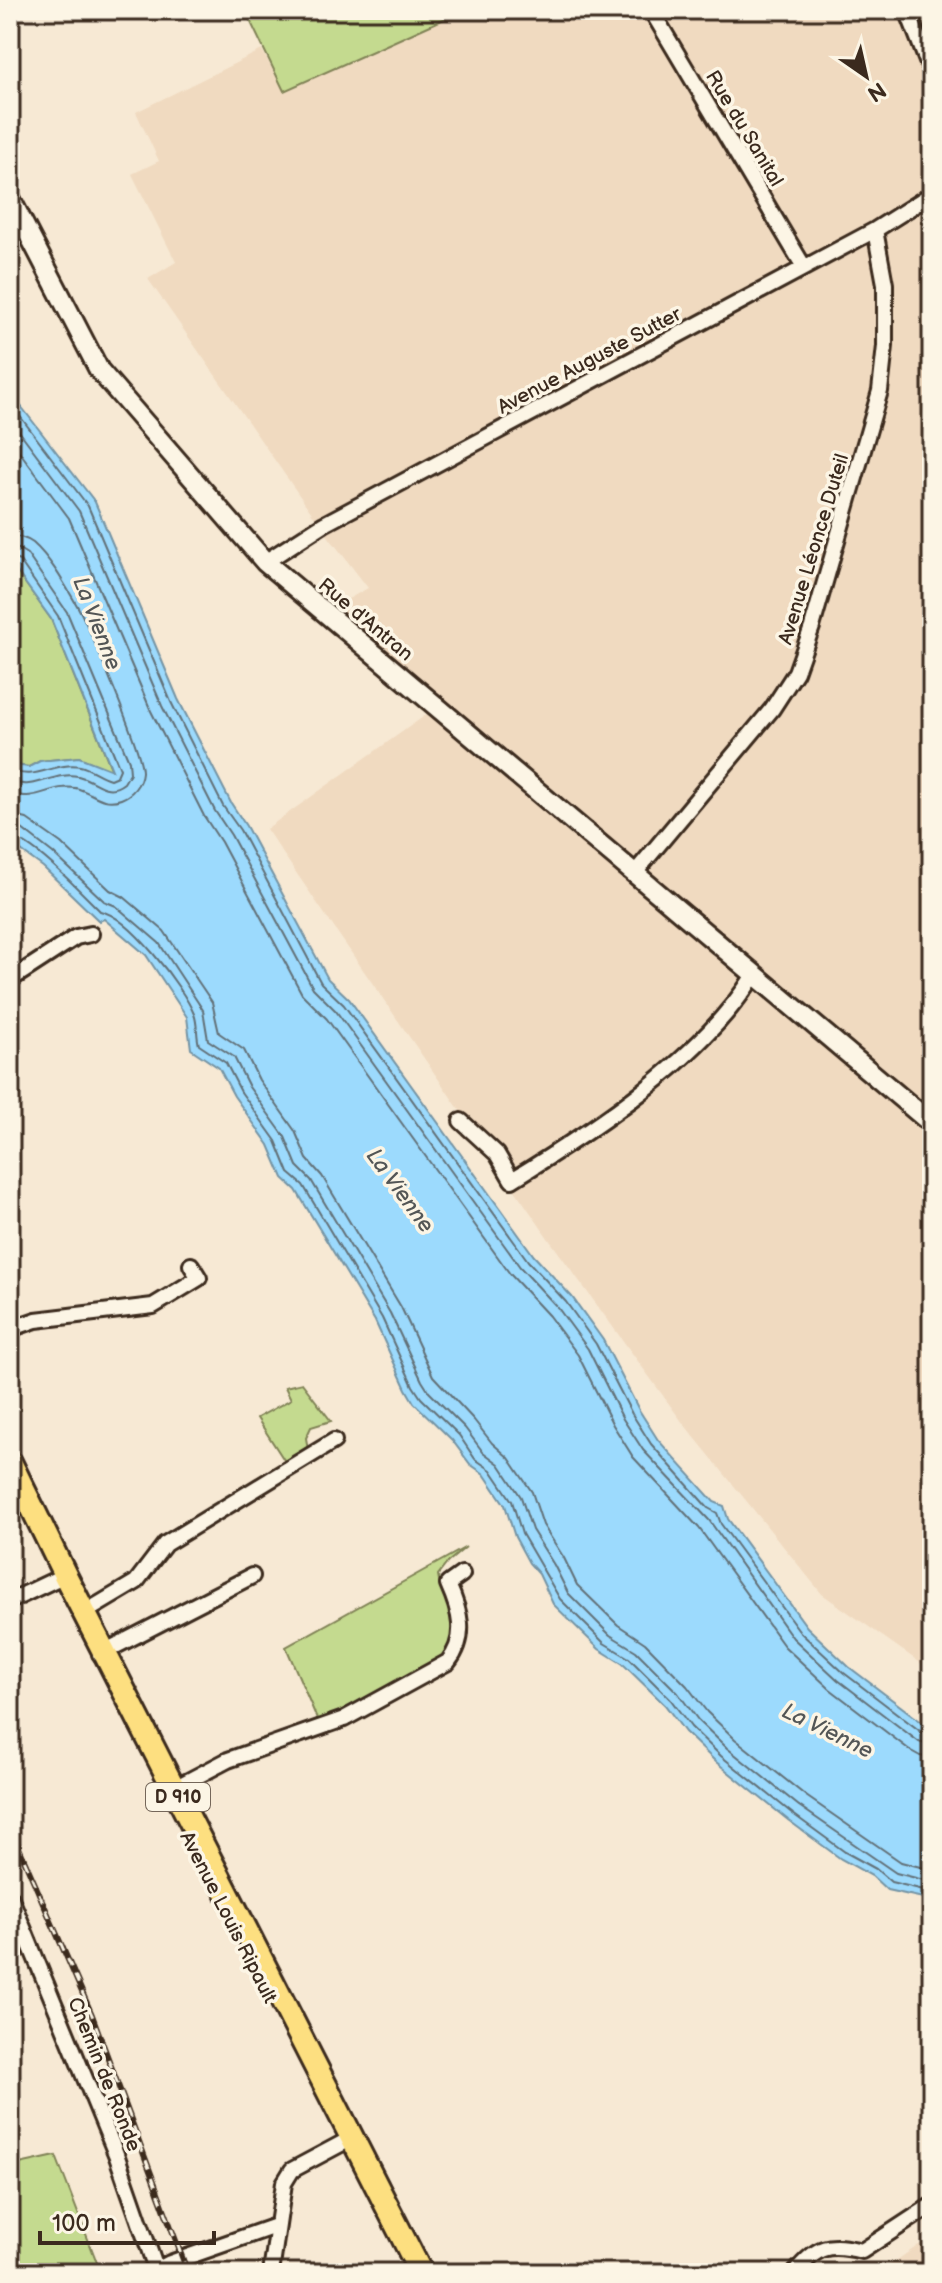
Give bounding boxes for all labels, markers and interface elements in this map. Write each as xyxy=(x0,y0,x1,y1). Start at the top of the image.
north arrow xyxy=(826,36,906,116)
street label: Rue du Sanital xyxy=(700,66,788,191)
text: N xyxy=(862,76,891,107)
street label: Avenue Auguste Sutter xyxy=(493,302,686,420)
street label: Avenue Léonce Duteil xyxy=(773,451,854,648)
water label: La Vienne xyxy=(66,573,127,674)
street label: Rue d'Antran xyxy=(313,573,418,666)
water label: La Vienne xyxy=(360,1143,440,1238)
water label: La Vienne xyxy=(778,1698,877,1765)
road number: D 910 xyxy=(146,1783,210,1811)
street label: Avenue Louis Ripault xyxy=(174,1828,282,2007)
street label: Chemin de Ronde xyxy=(62,1994,146,2155)
scale bar xyxy=(40,2195,214,2245)
text: 100 m xyxy=(52,2209,116,2238)

